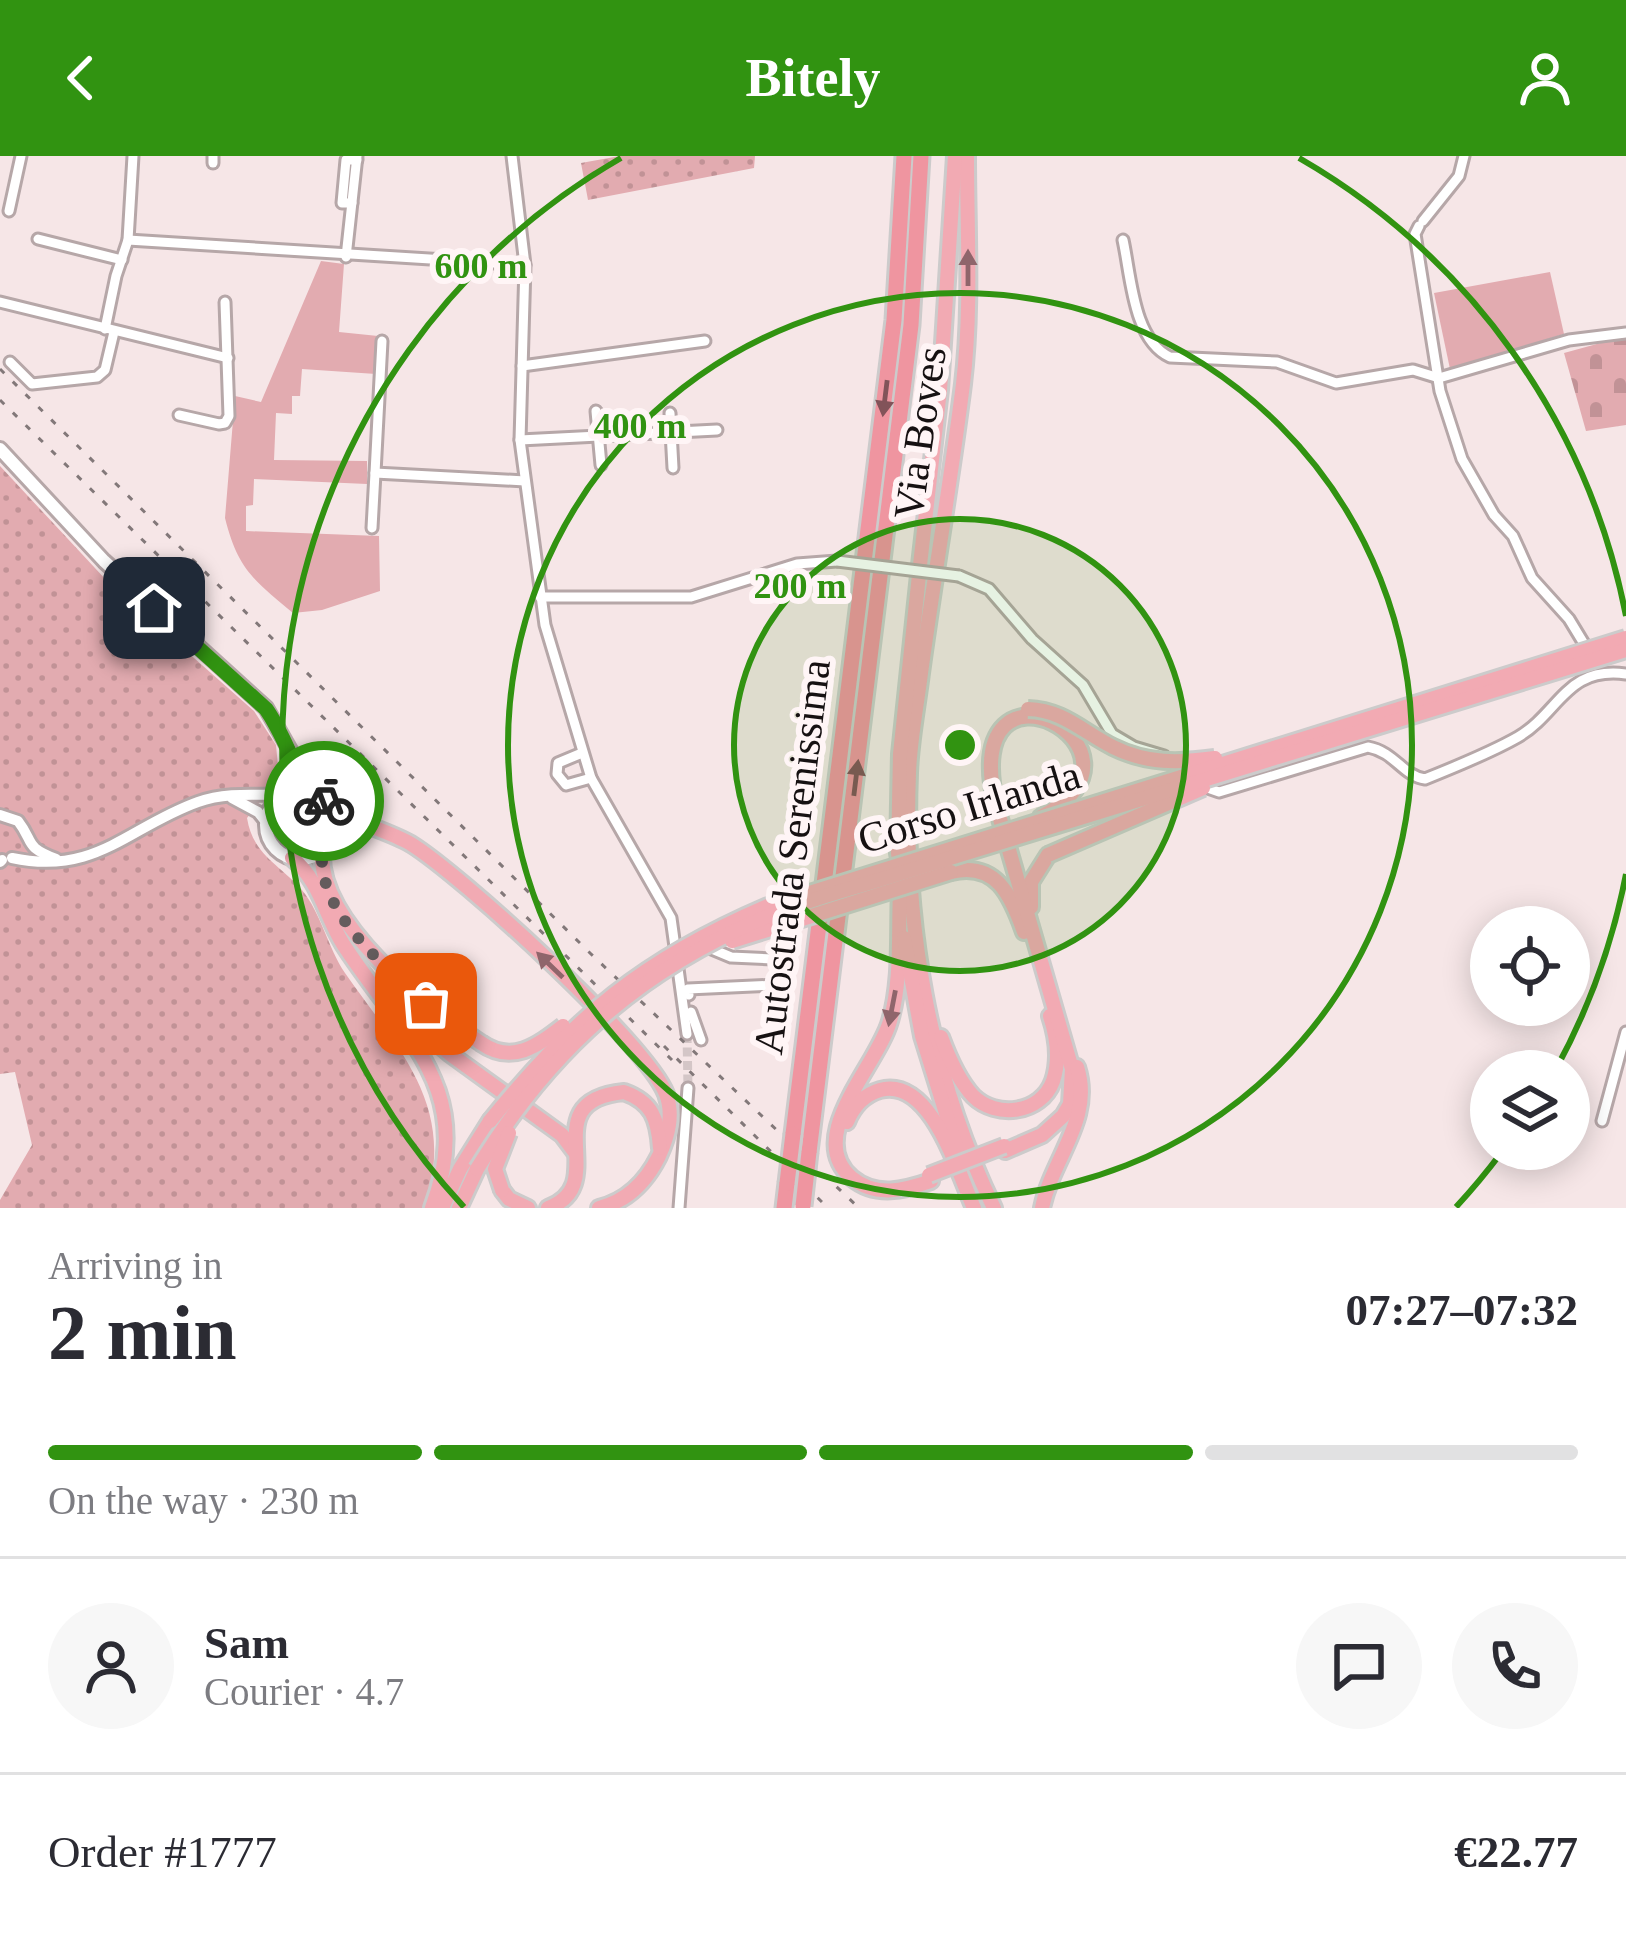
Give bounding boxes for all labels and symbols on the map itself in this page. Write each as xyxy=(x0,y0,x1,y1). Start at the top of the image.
text: 600 m xyxy=(435,246,528,286)
one-way arrow xyxy=(958,248,978,286)
street label: Via Boves xyxy=(885,344,955,522)
one-way arrow xyxy=(876,380,895,417)
text: 400 m xyxy=(594,406,687,446)
pin xyxy=(103,557,205,659)
text: 200 m xyxy=(754,566,847,606)
street label: Autostrada Serenissima xyxy=(745,656,839,1057)
centre of rings xyxy=(939,724,981,766)
courier xyxy=(264,741,384,861)
street label: Corso Irlanda xyxy=(852,751,1086,863)
one-way arrow xyxy=(847,759,866,796)
one-way arrow xyxy=(536,951,564,979)
pin xyxy=(375,953,477,1055)
one-way arrow xyxy=(882,989,901,1027)

